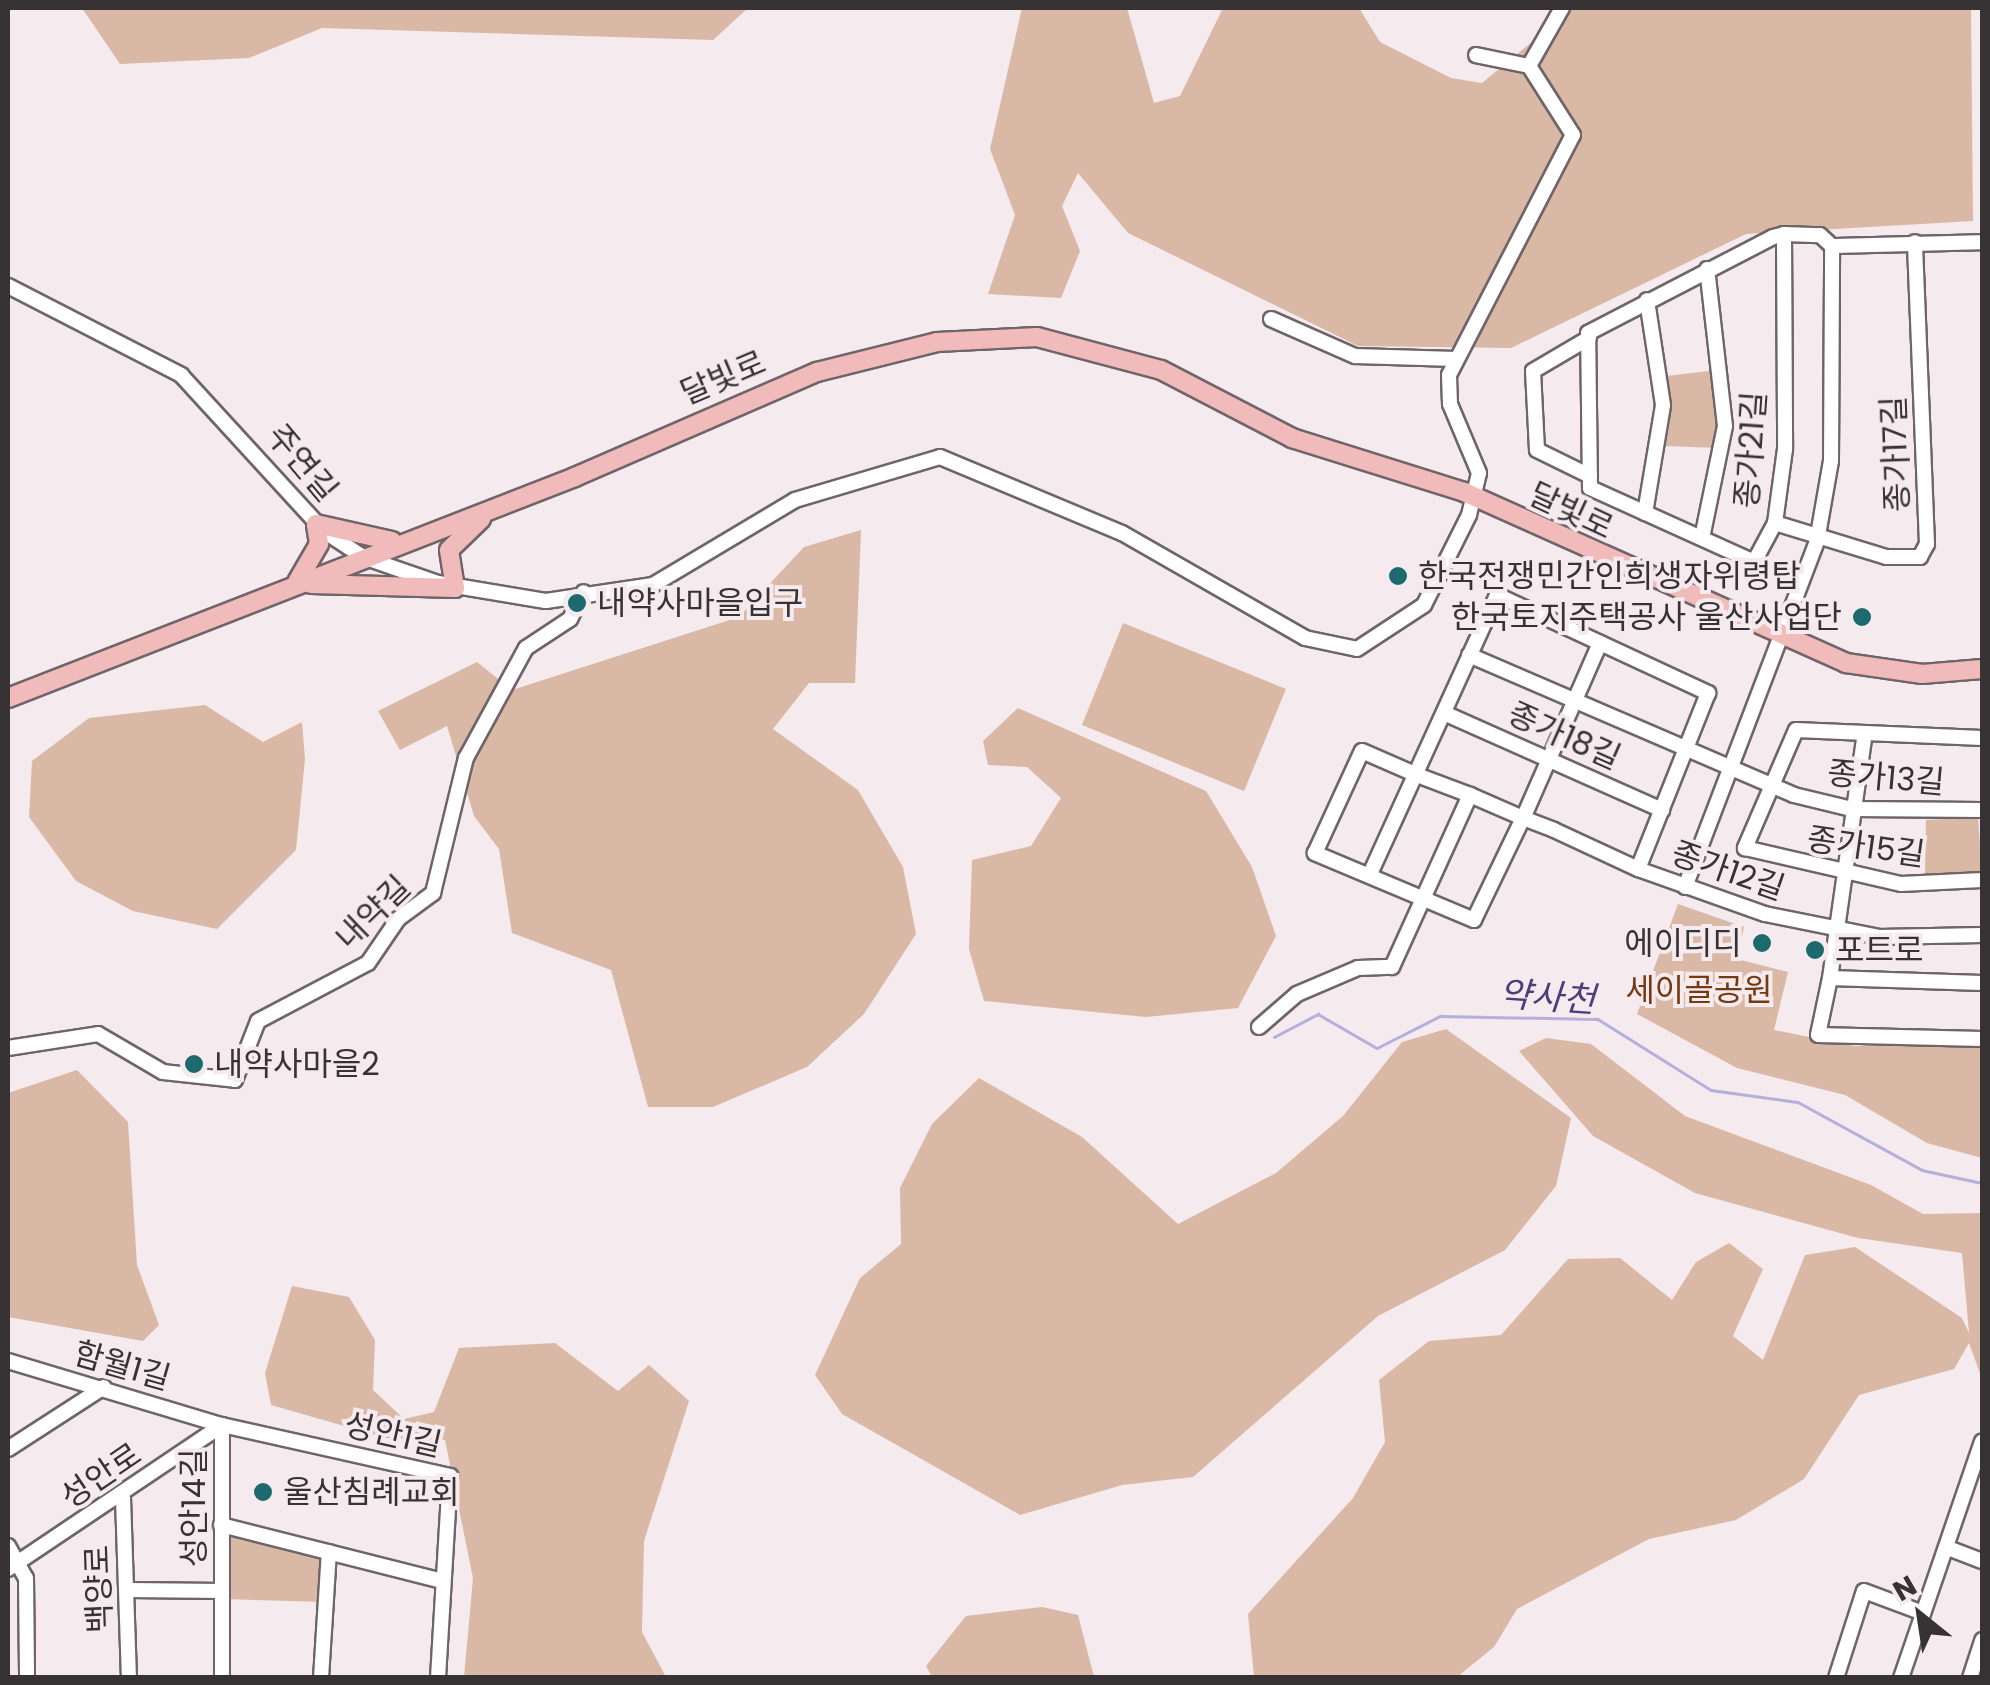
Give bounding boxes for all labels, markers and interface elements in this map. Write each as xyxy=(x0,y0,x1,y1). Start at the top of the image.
street label: 달빛로 xyxy=(675,343,771,413)
street label: 종가21길 xyxy=(1728,390,1774,510)
street label: 종가17길 xyxy=(1875,395,1917,513)
street label: 주연길 xyxy=(259,417,345,509)
street label: 달빛로 xyxy=(1523,475,1619,547)
place label: 한국전쟁민간인희생자위령탑 xyxy=(1418,557,1801,595)
marker: 한국전쟁민간인희생자위령탑 xyxy=(1387,565,1409,587)
place label: 내약사마을입구 xyxy=(597,584,803,622)
marker: 내약사마을입구 xyxy=(566,592,588,614)
place label: 한국토지주택공사 울산사업단 xyxy=(1451,598,1842,636)
marker: 한국토지주택공사 울산사업단 xyxy=(1851,606,1873,628)
street label: 종가18길 xyxy=(1502,694,1626,778)
street label: 종가13길 xyxy=(1826,754,1946,802)
street label: 종가15길 xyxy=(1805,820,1927,874)
street label: 종가12길 xyxy=(1666,834,1790,908)
street label: 내약길 xyxy=(328,869,418,957)
place label: 에이디디 xyxy=(1624,924,1742,962)
place label: 포트로 xyxy=(1835,931,1923,969)
marker: 에이디디 xyxy=(1751,932,1773,954)
marker: 포트로 xyxy=(1804,939,1826,961)
park label: 세이골공원 xyxy=(1625,971,1773,1009)
water label: 약사천 xyxy=(1497,973,1597,1021)
place label: 내약사마을2 xyxy=(214,1045,380,1083)
marker: 내약사마을2 xyxy=(183,1053,205,1075)
street label: 함월1길 xyxy=(69,1334,175,1398)
street label: 성안1길 xyxy=(341,1405,445,1465)
street label: 성안로 xyxy=(54,1435,148,1517)
street label: 성안14길 xyxy=(175,1449,213,1567)
place label: 울산침례교회 xyxy=(283,1473,460,1511)
marker: 울산침례교회 xyxy=(252,1481,274,1503)
street label: 백양로 xyxy=(78,1544,120,1634)
north arrow xyxy=(1870,1565,1970,1665)
text: N xyxy=(1886,1566,1924,1611)

